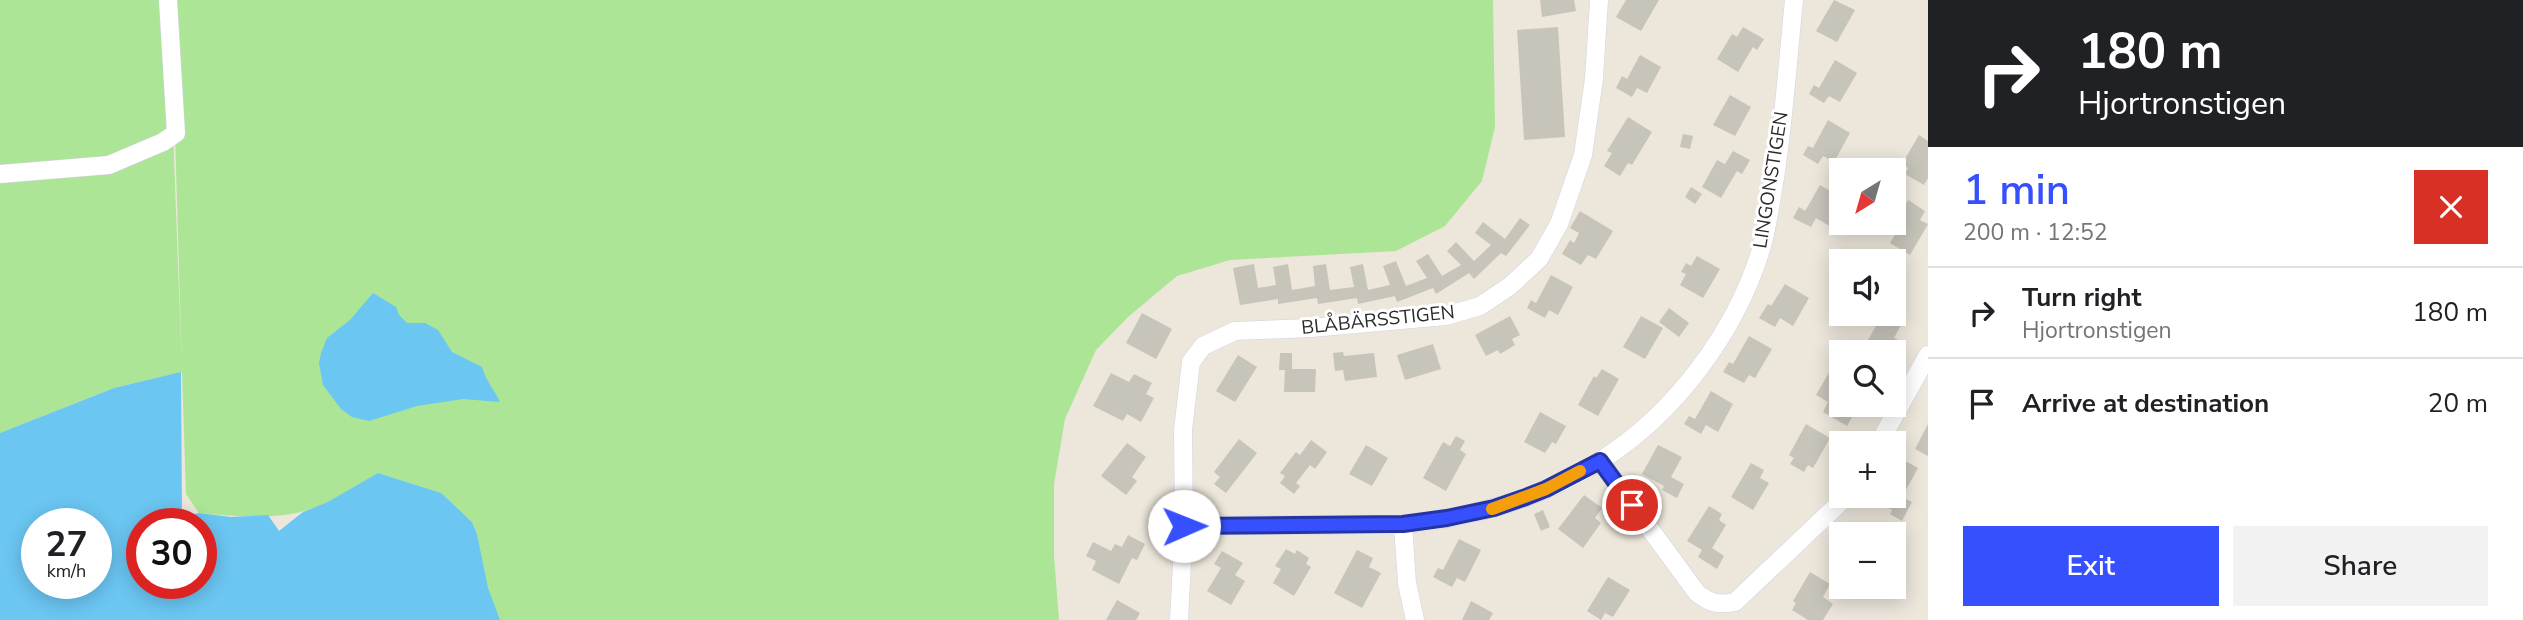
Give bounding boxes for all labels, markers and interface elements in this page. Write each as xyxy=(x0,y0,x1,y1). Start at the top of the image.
text: 180 m xyxy=(2078,18,2222,85)
icon: right xyxy=(1963,28,2054,119)
text: Hjortronstigen xyxy=(2078,82,2286,125)
street label: LINGONSTIGEN xyxy=(1747,110,1795,250)
north arrow xyxy=(1829,158,1906,234)
map controls xyxy=(1829,158,1906,599)
text: 1 min xyxy=(1963,162,2070,219)
button: close xyxy=(2414,170,2488,244)
text: 200 m · 12:52 xyxy=(1963,217,2108,248)
button: sound xyxy=(1829,249,1906,326)
text: Turn right xyxy=(2022,280,2141,315)
icon: right xyxy=(1963,294,2001,332)
text: 180 m xyxy=(2412,295,2488,330)
street label: BLÅBÄRSSTIGEN xyxy=(1300,298,1456,341)
text: Hjortronstigen xyxy=(2022,315,2172,346)
button: search xyxy=(1829,340,1906,417)
icon: arrive xyxy=(1963,385,2001,423)
text: Arrive at destination xyxy=(2022,386,2269,421)
text: 20 m xyxy=(2428,386,2488,421)
button: + xyxy=(1829,431,1906,508)
pin xyxy=(1602,475,1662,535)
icon: arrive xyxy=(1613,486,1651,524)
position arrow xyxy=(1147,489,1221,563)
speed limit sign: 30 xyxy=(126,508,217,599)
text: 27 xyxy=(45,521,88,568)
button: − xyxy=(1829,522,1906,599)
button: Exit xyxy=(1963,526,2219,606)
button: Share xyxy=(2233,526,2488,606)
text: km/h xyxy=(47,559,86,583)

